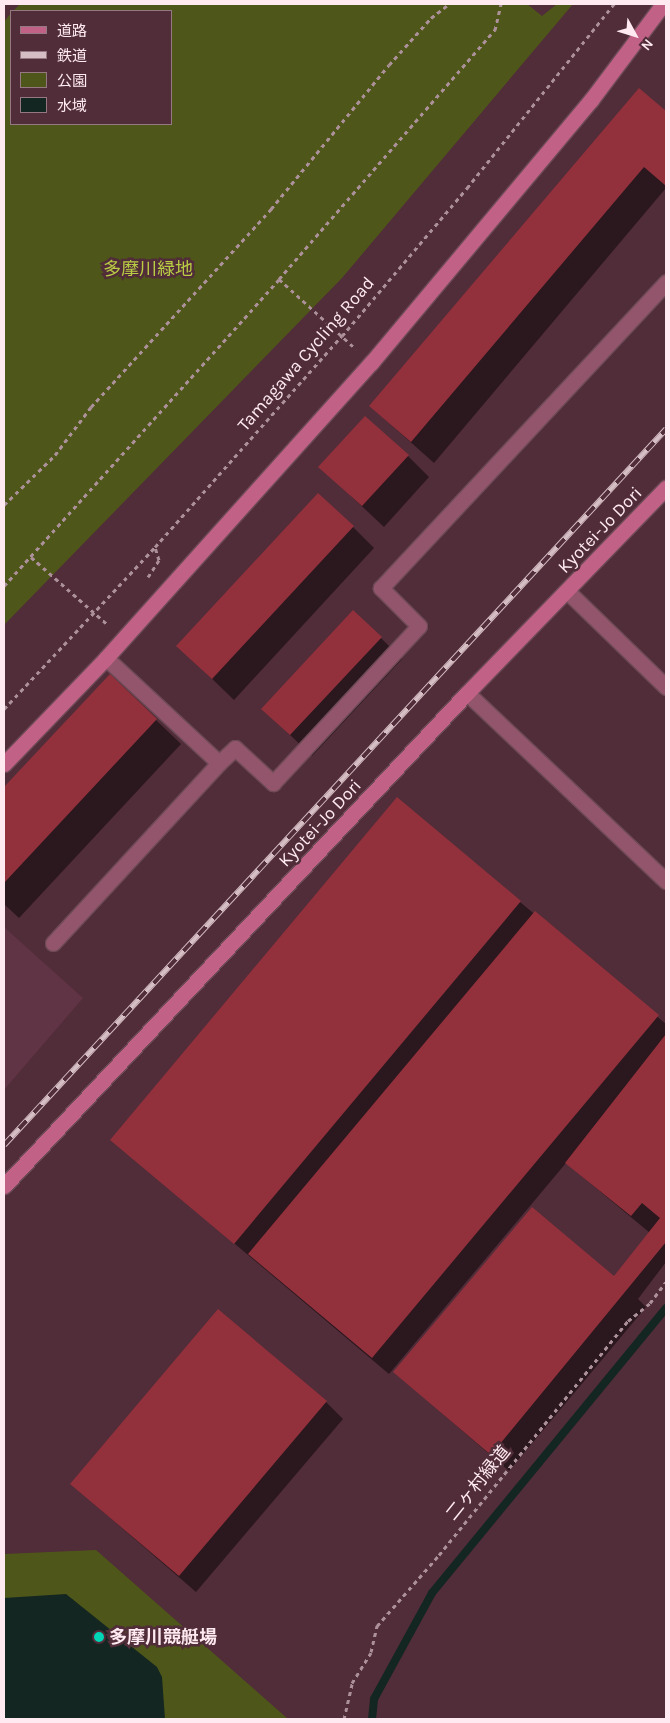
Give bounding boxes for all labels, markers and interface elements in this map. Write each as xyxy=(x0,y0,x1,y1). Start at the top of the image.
legend xyxy=(10,10,172,125)
north arrow xyxy=(610,10,660,60)
text: 道路 xyxy=(57,22,87,40)
text: N xyxy=(637,35,657,54)
text: 鉄道 xyxy=(57,47,87,65)
text: 公園 xyxy=(57,72,87,90)
text: 水域 xyxy=(57,97,87,115)
park label: 多摩川緑地 xyxy=(103,258,193,280)
street label: Tamagawa Cycling Road xyxy=(233,272,379,436)
street label: Kyotei-Jo Dori xyxy=(553,482,647,578)
street label: Kyotei-Jo Dori xyxy=(274,775,366,871)
street label: 二ヶ村緑道 xyxy=(441,1441,515,1525)
place label: 多摩川競艇場 xyxy=(109,1626,217,1648)
marker: 多摩川競艇場 xyxy=(93,1631,105,1643)

